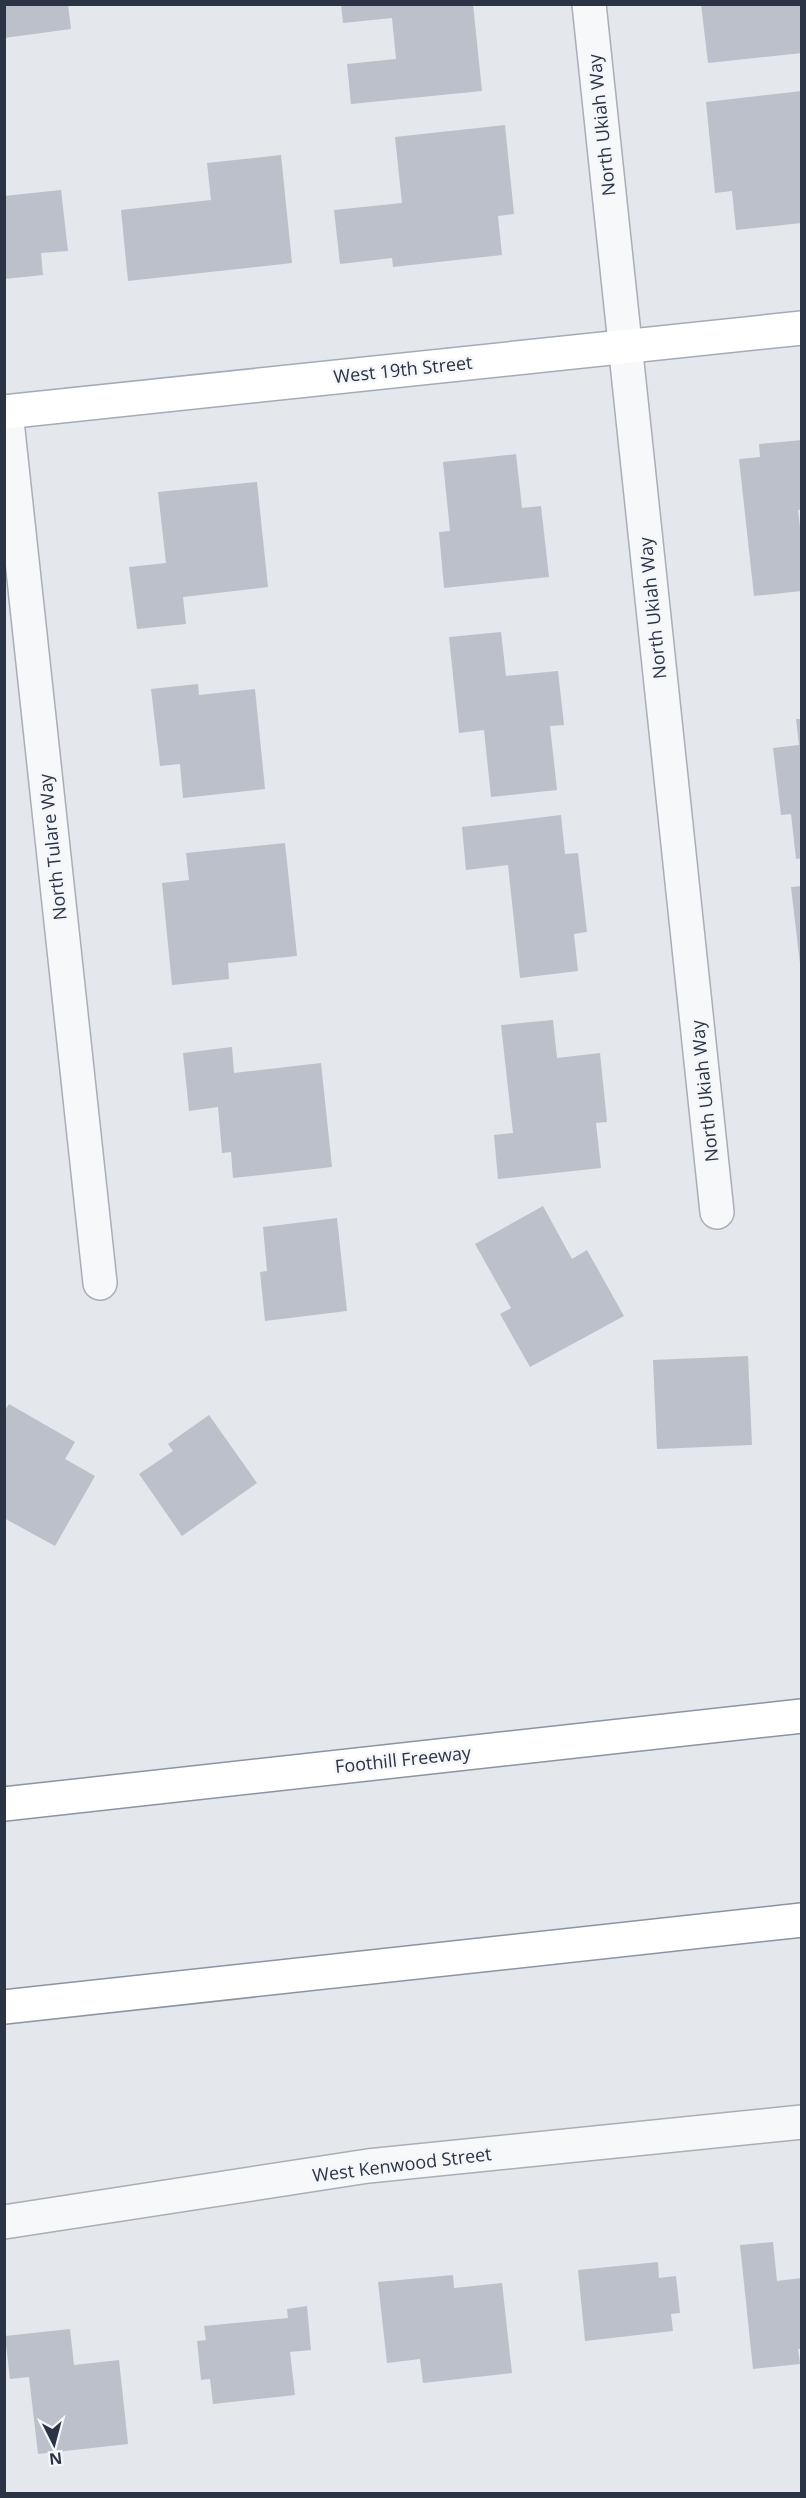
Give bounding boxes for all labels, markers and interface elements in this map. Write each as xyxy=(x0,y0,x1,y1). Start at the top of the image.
street label: North Ukiah Way xyxy=(582,52,620,197)
street label: West 19th Street xyxy=(332,350,473,388)
street label: North Ukiah Way xyxy=(633,535,671,680)
street label: North Tulare Way xyxy=(32,772,72,922)
street label: North Ukiah Way xyxy=(685,1018,723,1163)
street label: Foothill Freeway xyxy=(334,1740,473,1778)
street label: West Kenwood Street xyxy=(311,2141,493,2187)
north arrow xyxy=(24,2414,84,2474)
text: N xyxy=(48,2447,63,2471)

